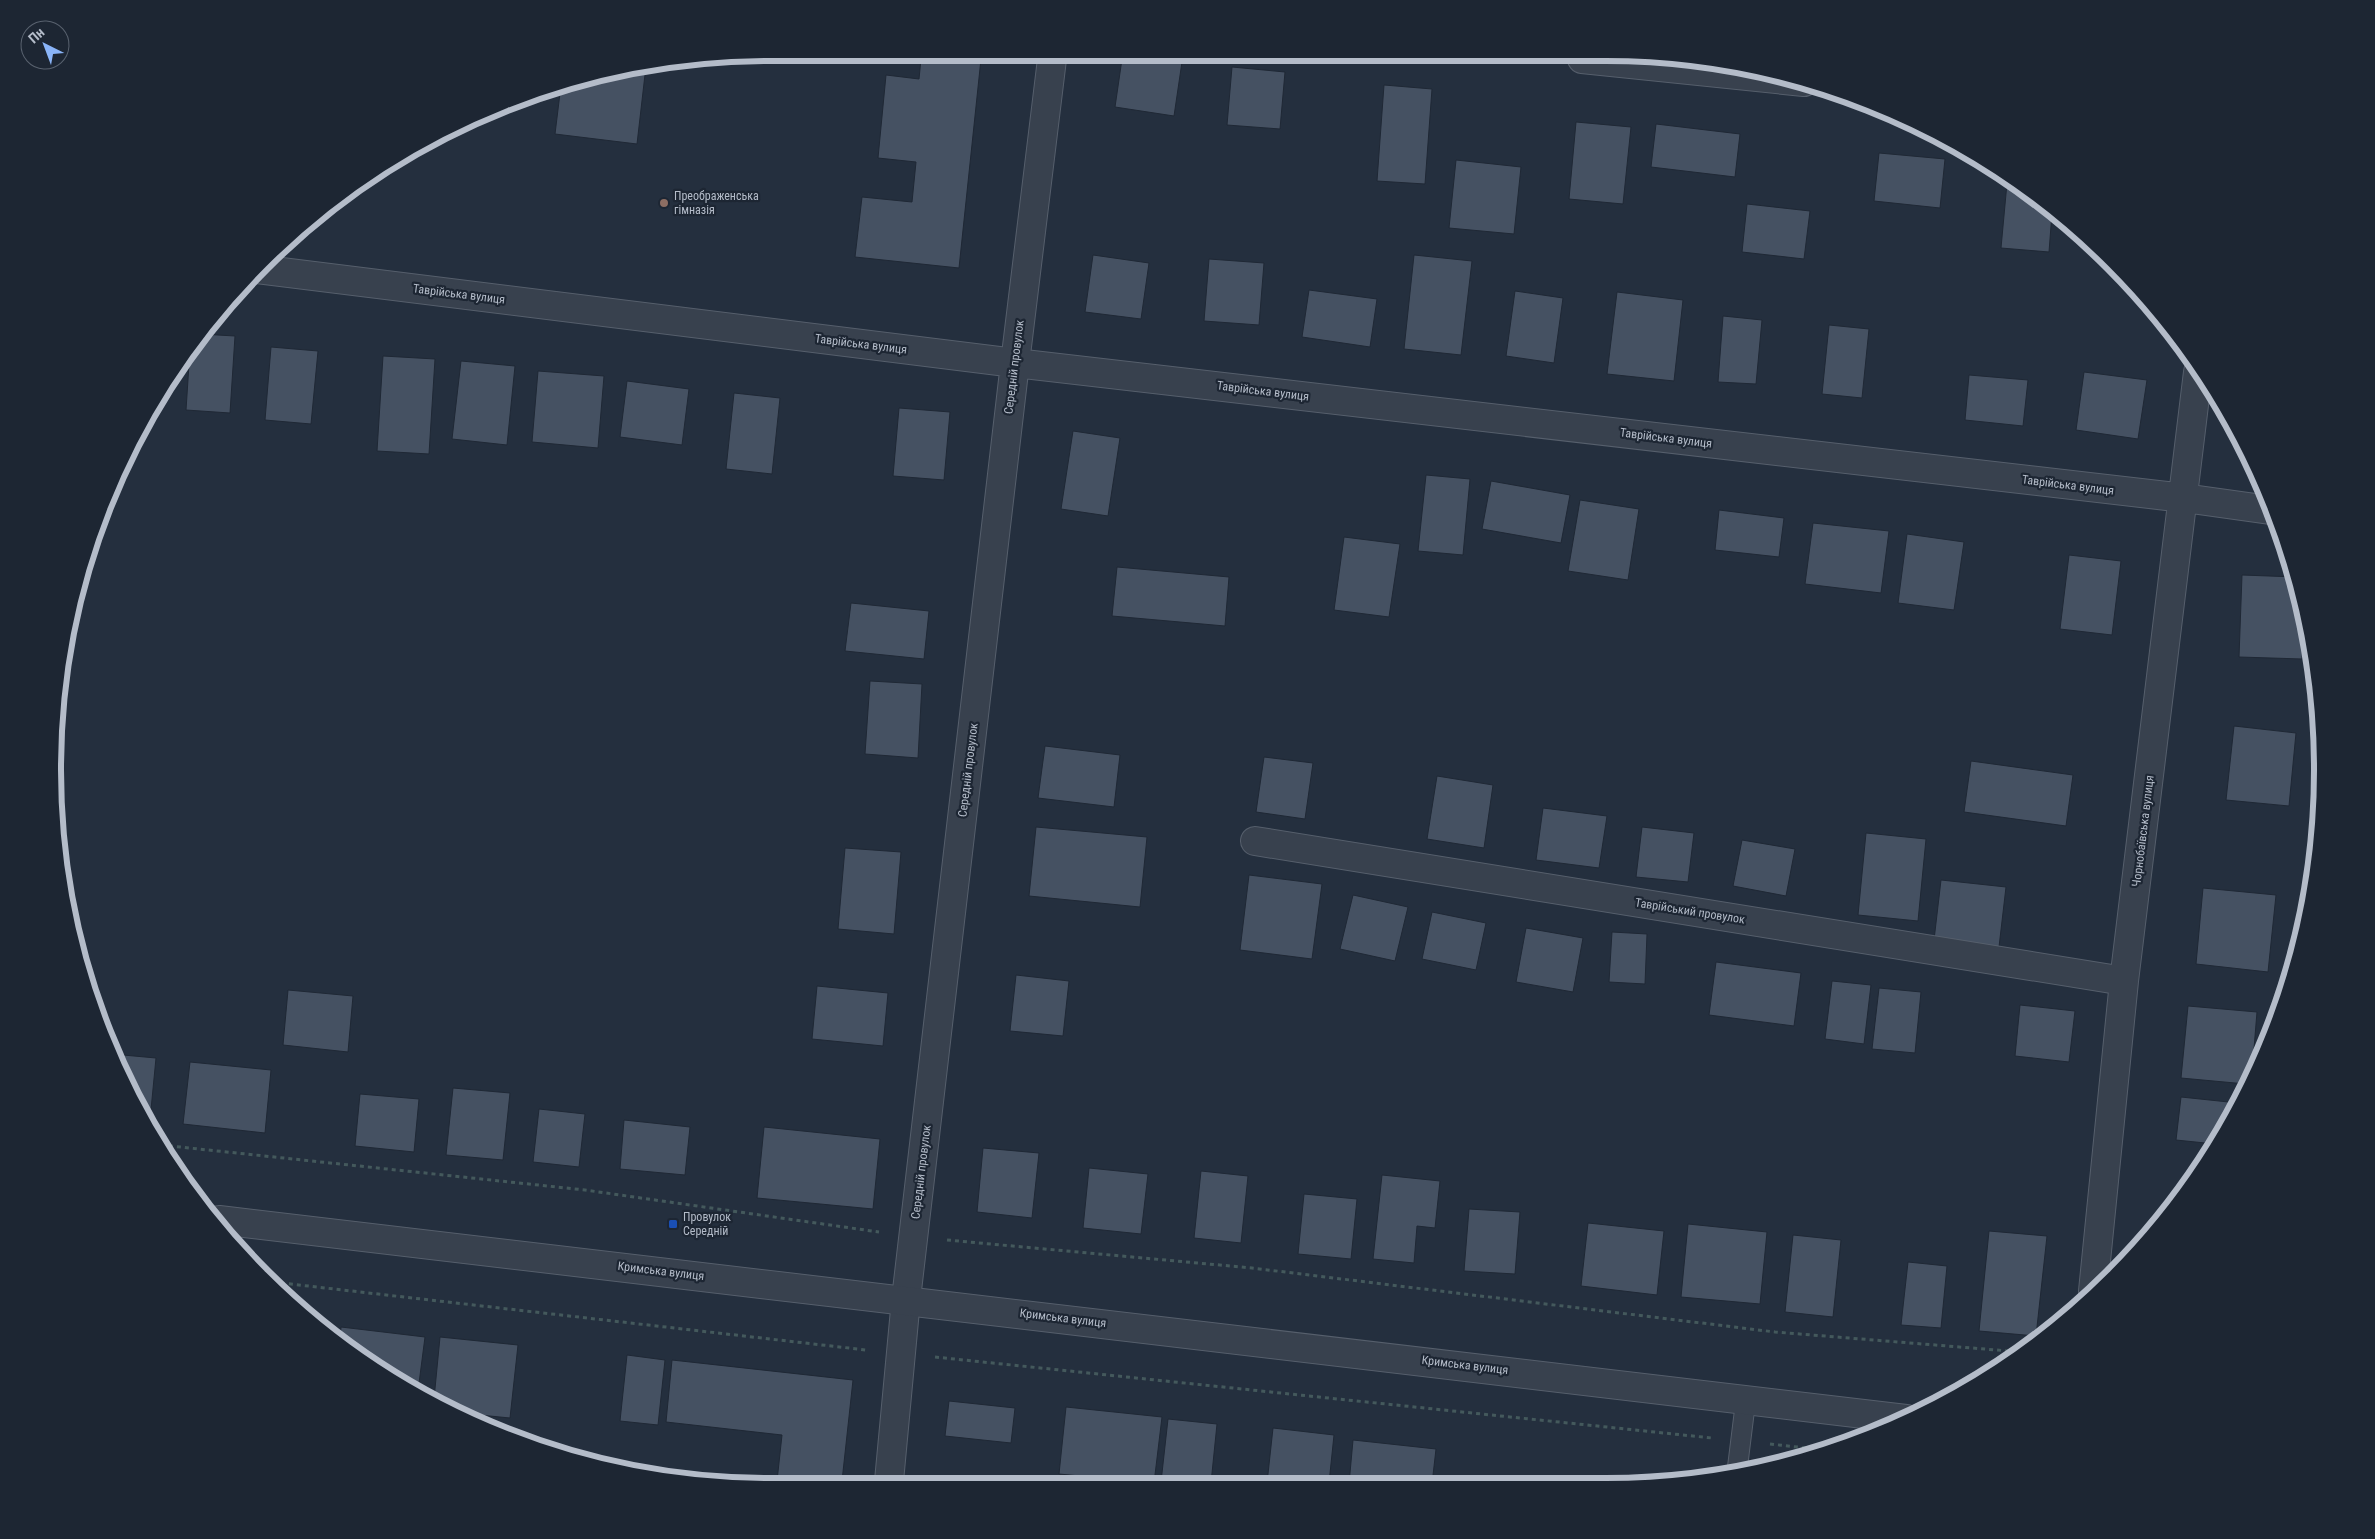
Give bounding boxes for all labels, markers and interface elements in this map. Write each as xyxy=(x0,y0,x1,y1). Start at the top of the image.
north arrow xyxy=(20,20,70,70)
text: Пн xyxy=(25,24,47,47)
place label: Преображенська гімназія xyxy=(674,189,759,217)
marker: Преображенська гімназія xyxy=(658,197,670,209)
street label: Таврійська вулиця xyxy=(412,281,506,307)
street label: Середній провулок xyxy=(1001,319,1027,415)
street label: Таврійська вулиця xyxy=(814,331,908,357)
street label: Таврійська вулиця xyxy=(1216,378,1310,404)
street label: Таврійська вулиця xyxy=(1619,425,1713,451)
street label: Таврійська вулиця xyxy=(2021,472,2115,498)
street label: Середній провулок xyxy=(955,722,981,818)
street label: Чорнобаївська вулиця xyxy=(2129,774,2157,888)
street label: Таврійський провулок xyxy=(1634,895,1746,927)
street label: Середній провулок xyxy=(908,1124,934,1220)
place label: Провулок Середній xyxy=(683,1210,731,1238)
marker: Провулок Середній xyxy=(667,1218,679,1230)
street label: Кримська вулиця xyxy=(617,1259,705,1283)
street label: Кримська вулиця xyxy=(1019,1306,1107,1330)
street label: Кримська вулиця xyxy=(1421,1353,1509,1377)

